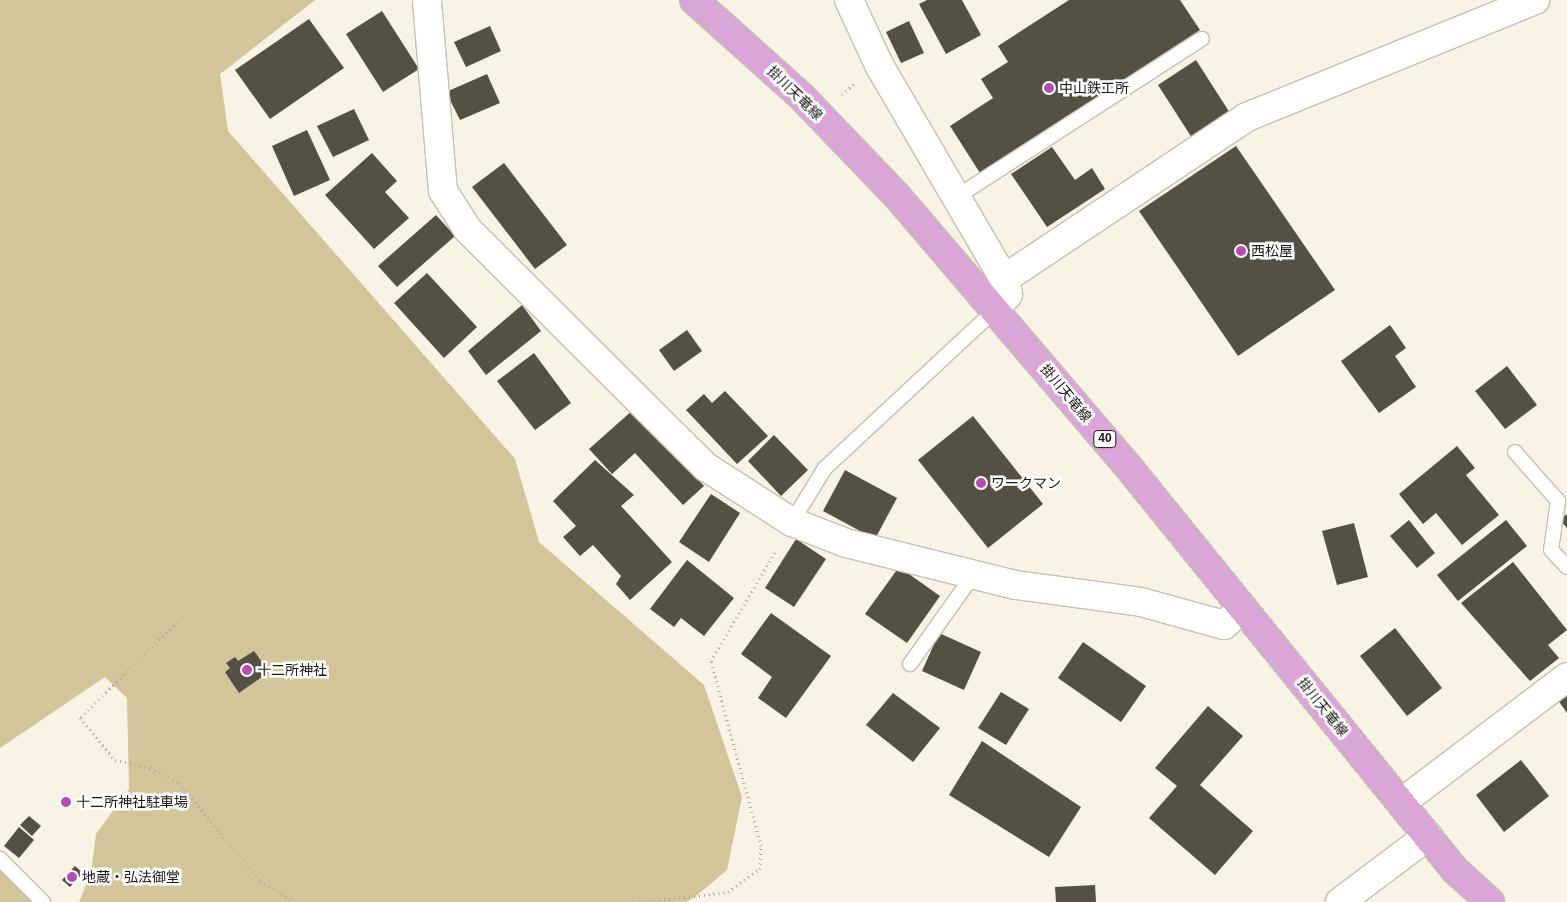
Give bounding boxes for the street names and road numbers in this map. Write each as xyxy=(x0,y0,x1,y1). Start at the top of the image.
street label: 掛川天竜線 xyxy=(764,63,826,123)
street label: 掛川天竜線 xyxy=(1037,361,1095,425)
road number: 40 xyxy=(1092,429,1118,448)
street label: 掛川天竜線 xyxy=(1294,675,1352,739)

